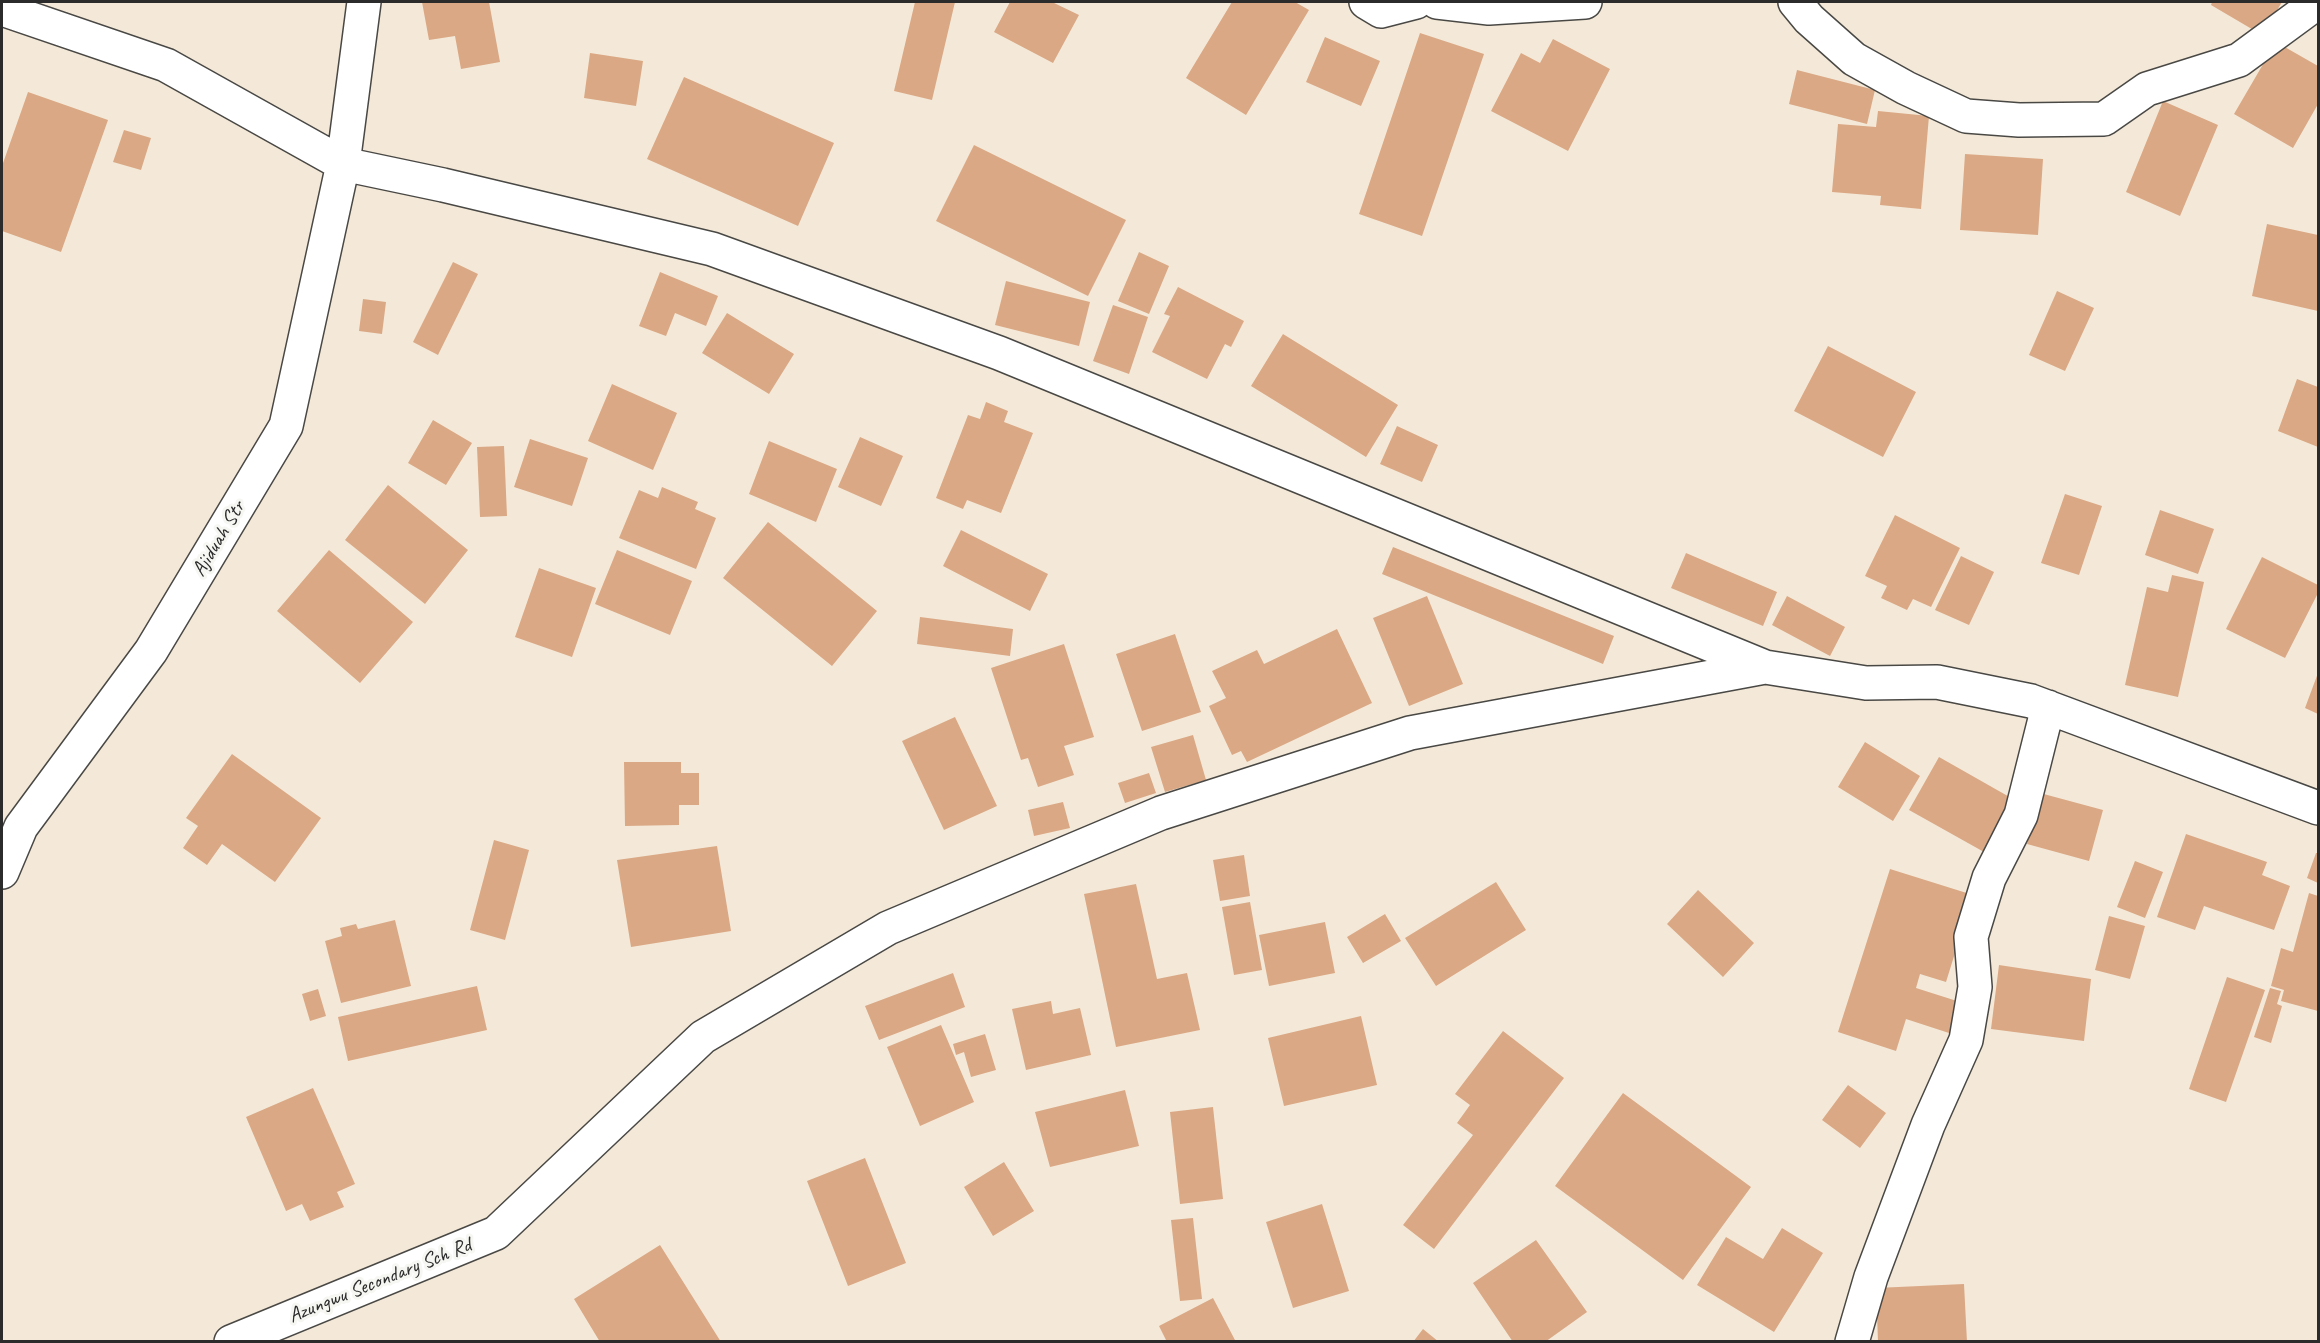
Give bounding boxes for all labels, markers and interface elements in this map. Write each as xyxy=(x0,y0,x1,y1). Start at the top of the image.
street label: Ajiduah Str xyxy=(187,497,251,581)
street label: Azungwu Secondary Sch Rd xyxy=(285,1233,475,1329)

